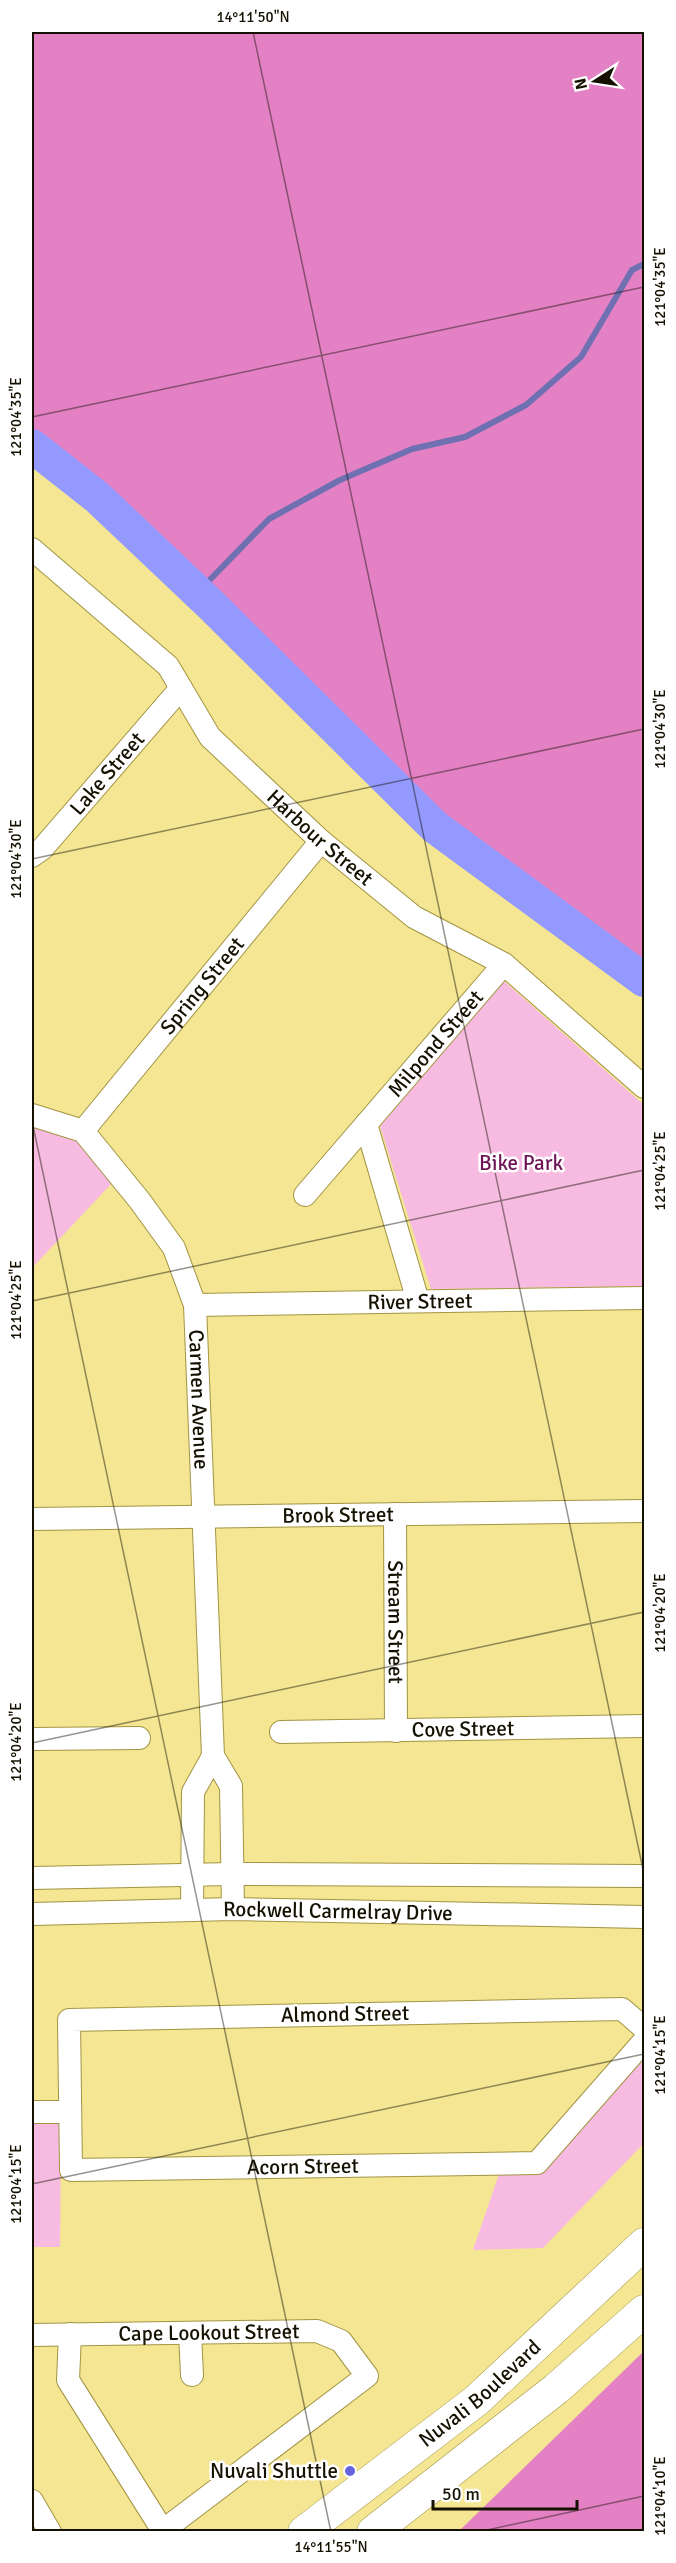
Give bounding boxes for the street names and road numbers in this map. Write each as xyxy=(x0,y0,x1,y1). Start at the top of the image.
street label: Lake Street xyxy=(64,727,150,820)
street label: Harbour Street xyxy=(261,784,378,891)
street label: Spring Street xyxy=(155,932,250,1040)
street label: Milpond Street xyxy=(382,985,489,1102)
street label: River Street xyxy=(367,1288,473,1315)
street label: Carmen Avenue xyxy=(183,1329,215,1470)
street label: Brook Street xyxy=(282,1501,394,1529)
street label: Stream Street xyxy=(382,1560,409,1684)
street label: Cove Street xyxy=(412,1715,514,1743)
street label: Rockwell Carmelray Drive xyxy=(223,1896,453,1926)
street label: Almond Street xyxy=(281,2000,409,2028)
street label: Acorn Street xyxy=(247,2153,359,2180)
street label: Cape Lookout Street xyxy=(118,2318,300,2347)
street label: Nuvali Boulevard xyxy=(414,2334,546,2453)

